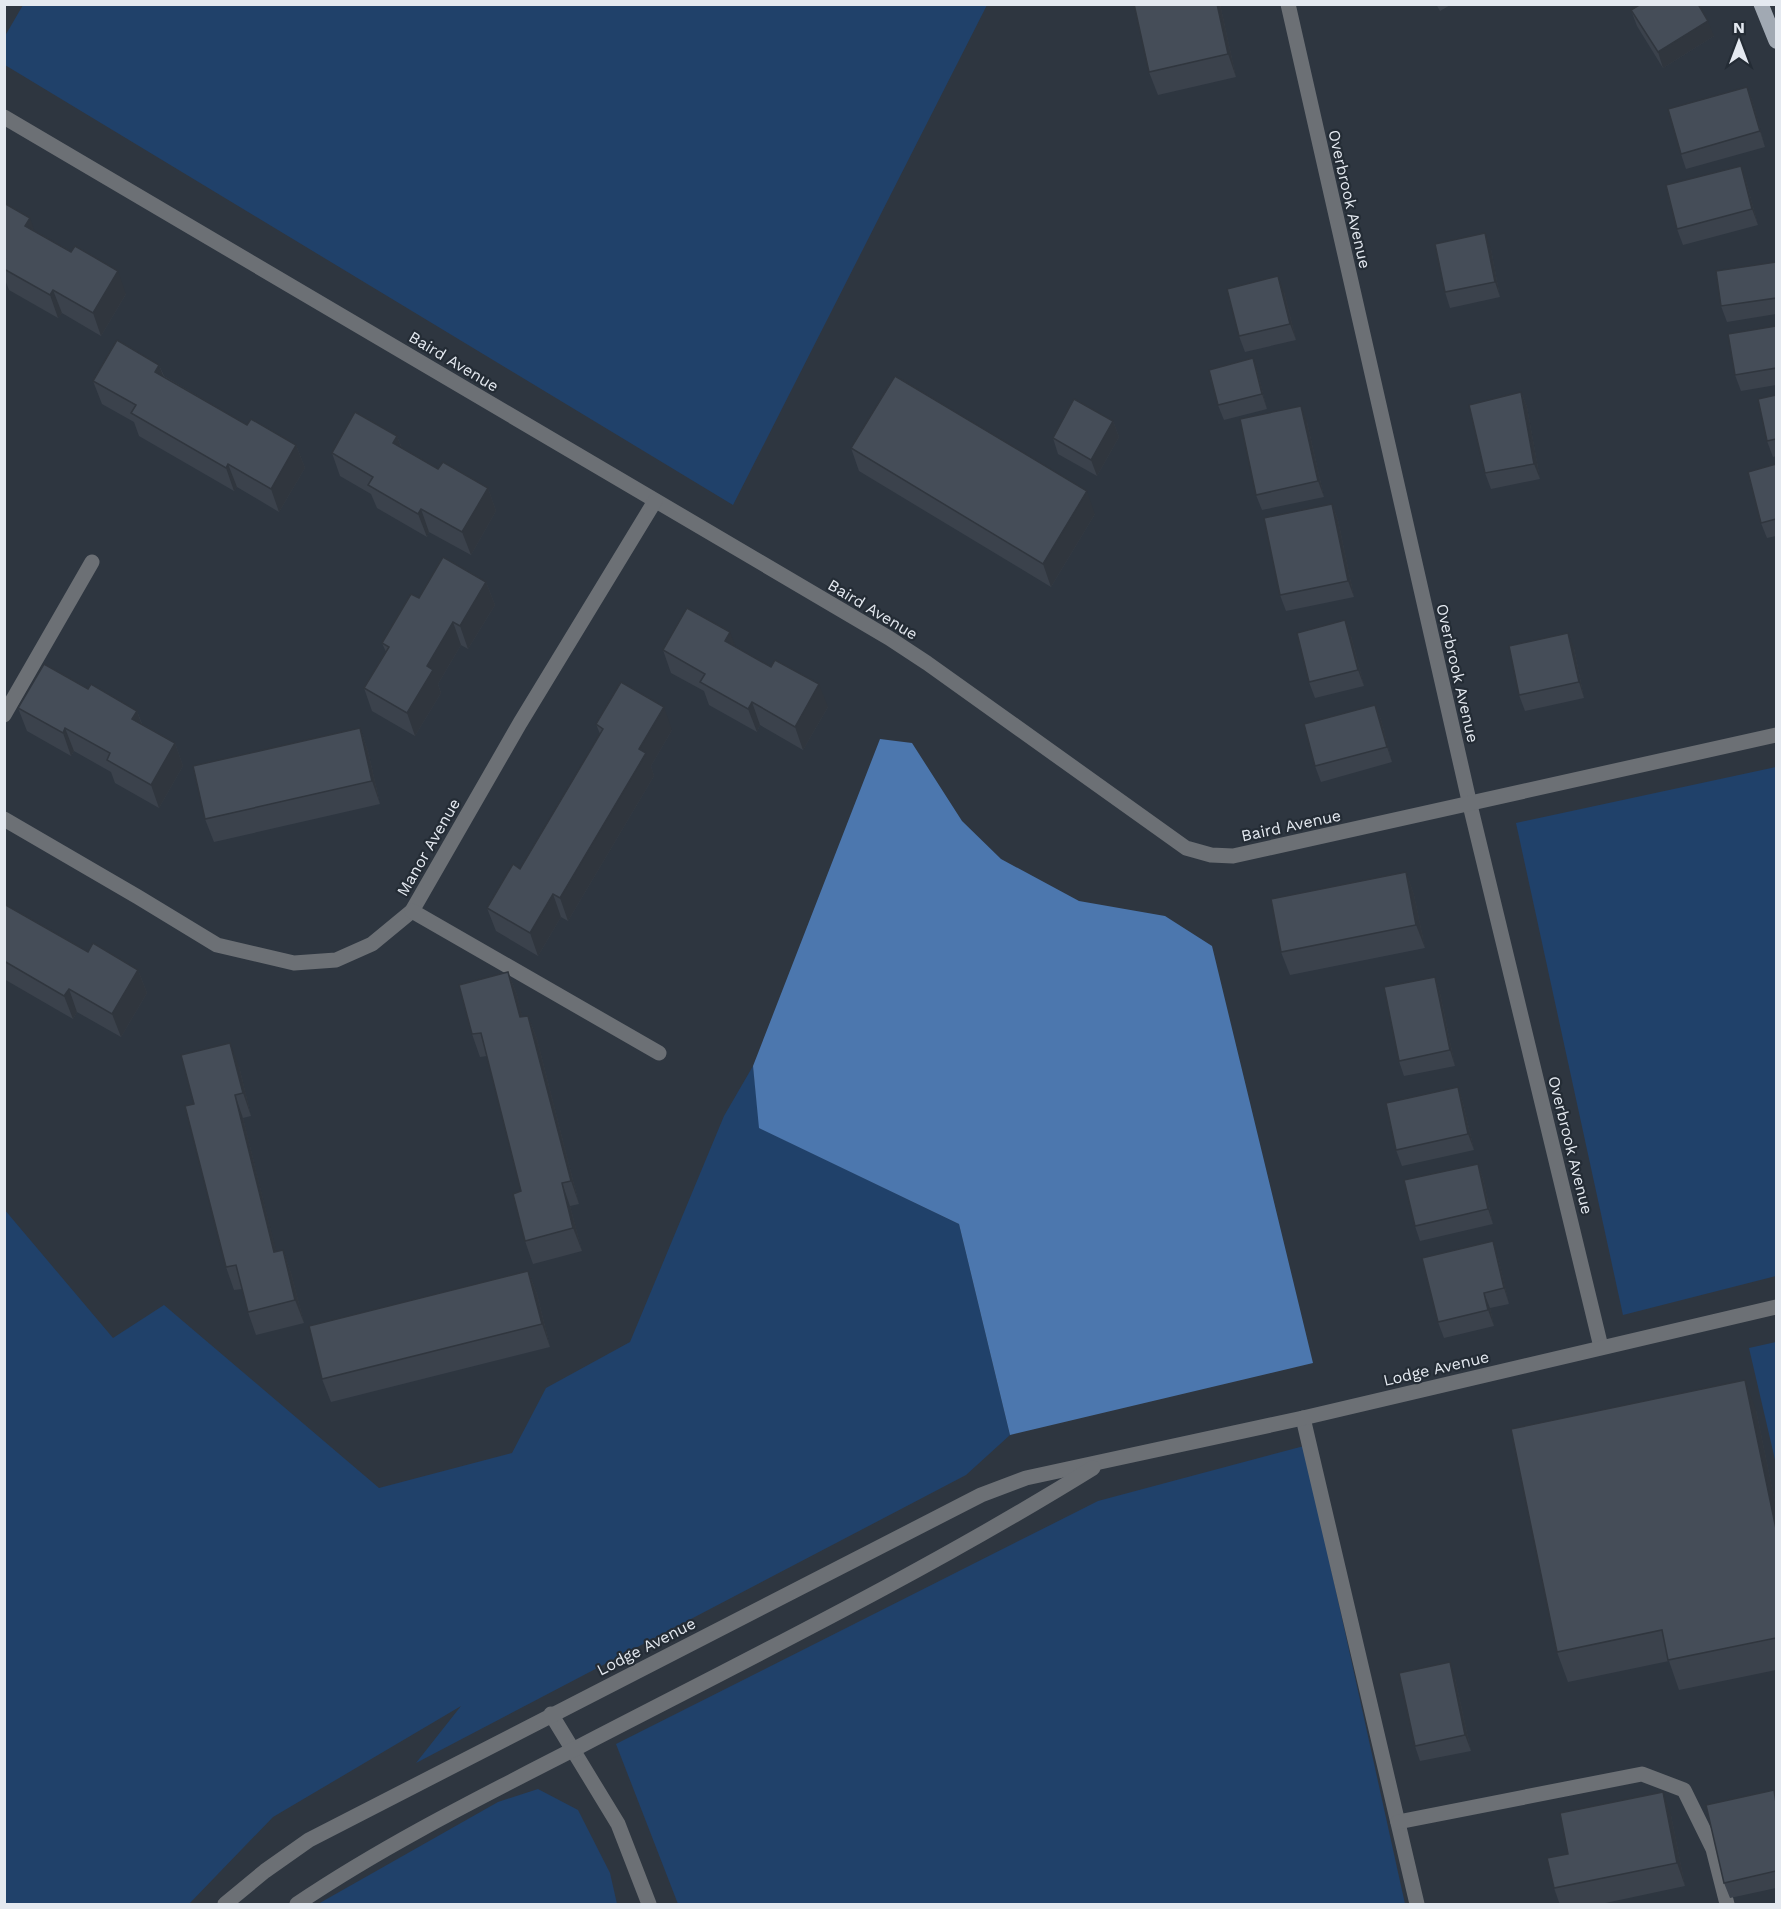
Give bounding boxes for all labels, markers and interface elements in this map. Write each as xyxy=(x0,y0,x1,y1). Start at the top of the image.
north arrow xyxy=(1709,12,1769,72)
text: N xyxy=(1733,18,1745,37)
street label: Overbrook Avenue xyxy=(1324,128,1375,270)
street label: Baird Avenue xyxy=(405,327,502,396)
street label: Baird Avenue xyxy=(824,575,921,644)
street label: Overbrook Avenue xyxy=(1432,602,1483,744)
street label: Manor Avenue xyxy=(393,795,464,900)
street label: Baird Avenue xyxy=(1239,806,1343,845)
street label: Overbrook Avenue xyxy=(1544,1074,1597,1216)
street label: Lodge Avenue xyxy=(1381,1347,1491,1390)
street label: Lodge Avenue xyxy=(594,1613,699,1679)

